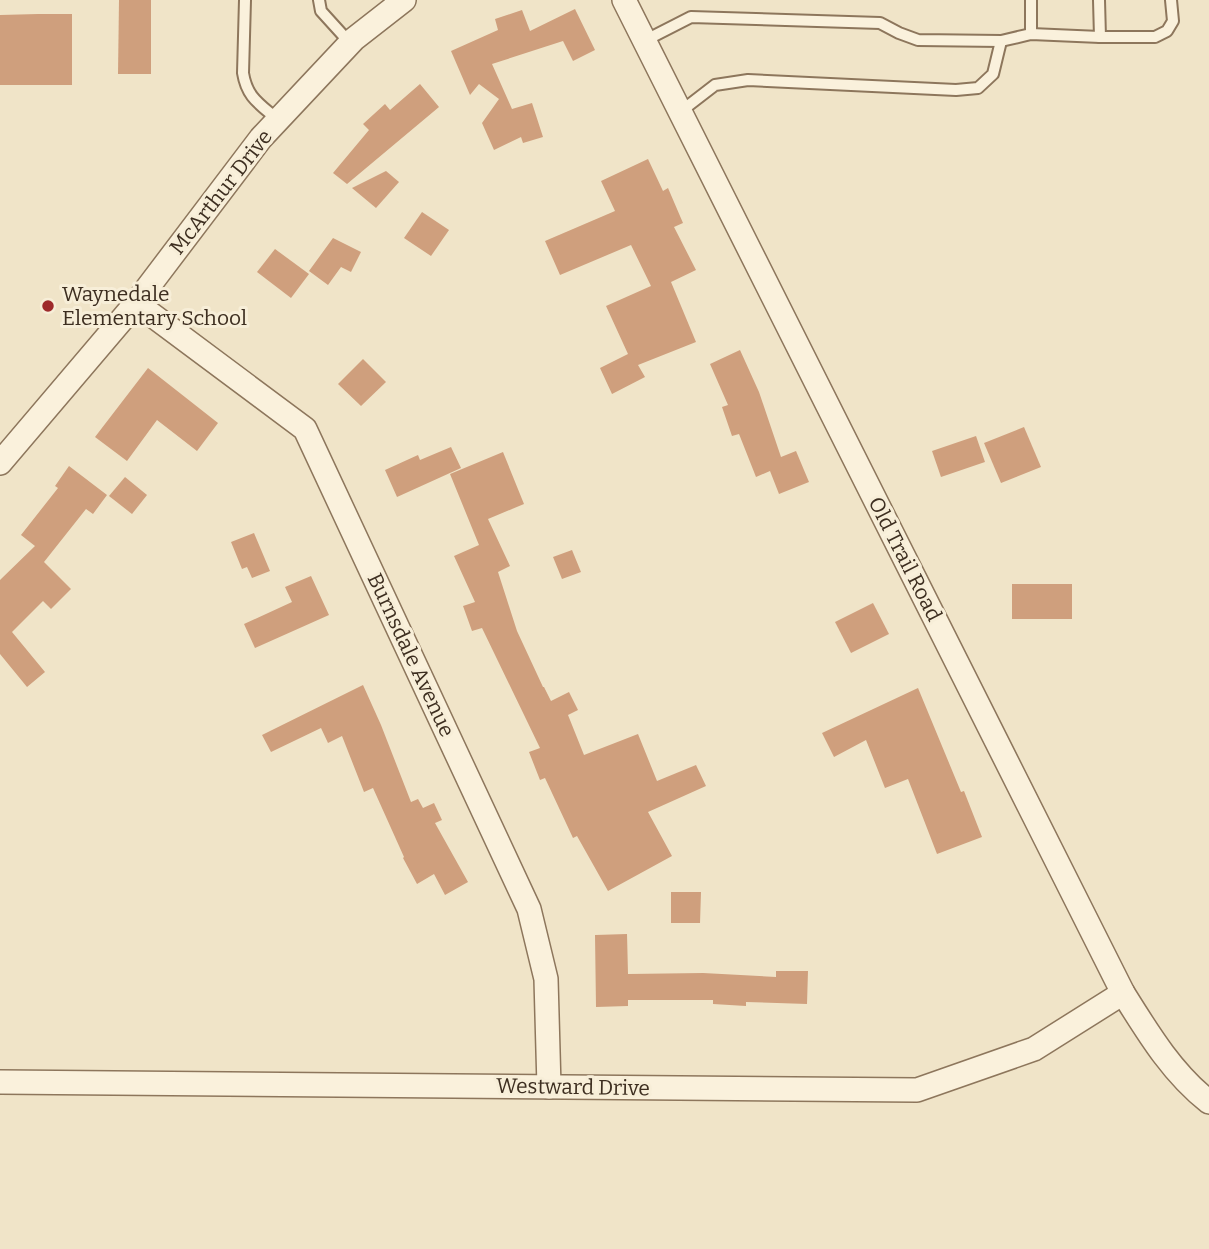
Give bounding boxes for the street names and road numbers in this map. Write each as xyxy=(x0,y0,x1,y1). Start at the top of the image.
street label: McArthur Drive xyxy=(164,124,278,260)
street label: Old Trail Road xyxy=(863,493,947,625)
street label: Burnsdale Avenue xyxy=(362,569,460,741)
street label: Westward Drive xyxy=(496,1073,650,1101)

